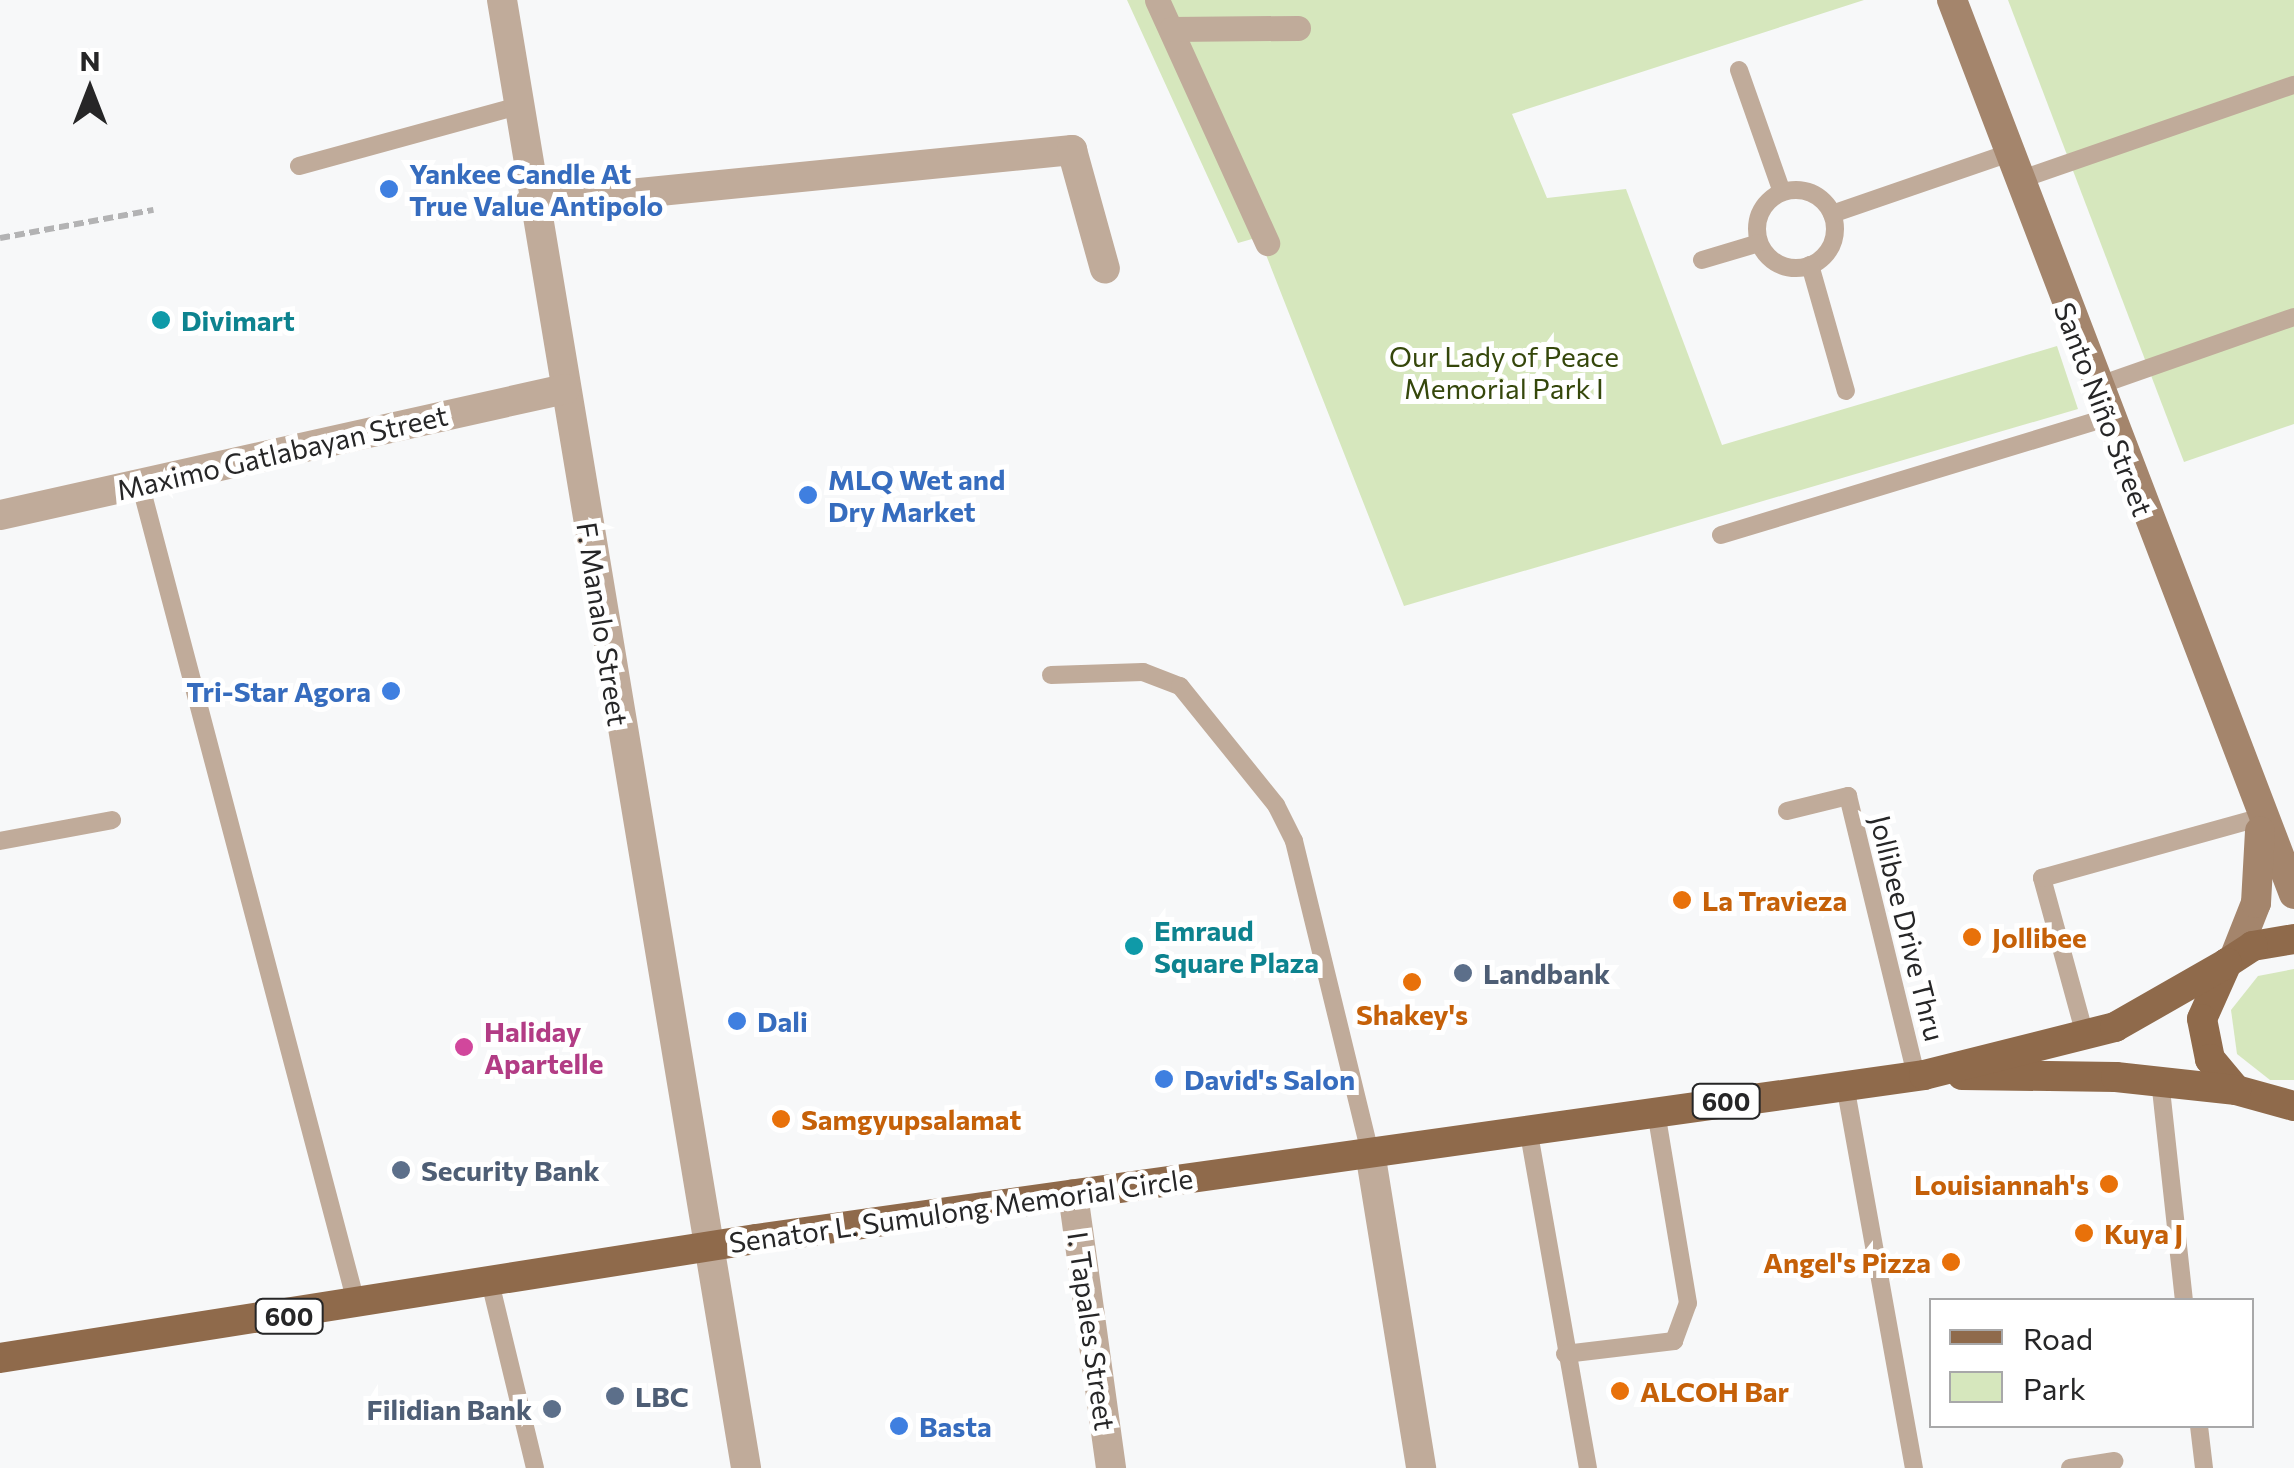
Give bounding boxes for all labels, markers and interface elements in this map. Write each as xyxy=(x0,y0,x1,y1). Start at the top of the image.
north arrow xyxy=(40,40,140,140)
text: N xyxy=(80,43,101,77)
place label: Yankee Candle At True Value Antipolo xyxy=(409,156,663,222)
marker: Yankee Candle At True Value Antipolo xyxy=(378,178,400,200)
street label: Santo Niño Street xyxy=(2048,297,2160,521)
place label: Divimart xyxy=(181,303,295,337)
marker: Divimart xyxy=(150,309,172,331)
park label: Our Lady of Peace Memorial Park I xyxy=(1389,339,1619,405)
street label: Maximo Gatlabayan Street xyxy=(113,398,451,506)
place label: MLQ Wet and Dry Market xyxy=(828,462,1005,528)
marker: MLQ Wet and Dry Market xyxy=(797,484,819,506)
street label: F. Manalo Street xyxy=(570,520,636,728)
place label: Tri-Star Agora xyxy=(186,674,371,708)
marker: Tri-Star Agora xyxy=(380,680,402,702)
street label: Jollibee Drive Thru xyxy=(1864,812,1952,1044)
place label: La Travieza xyxy=(1702,883,1847,917)
marker: La Travieza xyxy=(1671,889,1693,911)
place label: Emraud Square Plaza xyxy=(1154,913,1319,979)
place label: Jollibee xyxy=(1992,920,2087,954)
marker: Jollibee xyxy=(1961,926,1983,948)
marker: Emraud Square Plaza xyxy=(1123,935,1145,957)
place label: Landbank xyxy=(1483,956,1610,990)
marker: Landbank xyxy=(1452,962,1474,984)
marker: Shakey's xyxy=(1401,971,1423,993)
place label: Shakey's xyxy=(1356,997,1468,1031)
place label: Dali xyxy=(757,1004,808,1038)
marker: Dali xyxy=(726,1010,748,1032)
place label: Haliday Apartelle xyxy=(484,1014,603,1080)
marker: Haliday Apartelle xyxy=(453,1036,475,1058)
place label: David's Salon xyxy=(1184,1062,1355,1096)
marker: David's Salon xyxy=(1153,1068,1175,1090)
road number: 600 xyxy=(1691,1081,1761,1121)
place label: Samgyupsalamat xyxy=(801,1102,1021,1136)
marker: Samgyupsalamat xyxy=(770,1108,792,1130)
place label: Security Bank xyxy=(421,1153,600,1187)
marker: Security Bank xyxy=(390,1159,412,1181)
street label: Senator L. Sumulong Memorial Circle xyxy=(727,1161,1195,1259)
place label: Louisiannah's xyxy=(1914,1167,2089,1201)
marker: Louisiannah's xyxy=(2098,1173,2120,1195)
place label: Kuya J xyxy=(2104,1216,2183,1250)
marker: Kuya J xyxy=(2073,1222,2095,1244)
street label: I. Tapales Street xyxy=(1061,1229,1123,1433)
place label: Angel's Pizza xyxy=(1763,1245,1931,1279)
marker: Angel's Pizza xyxy=(1940,1251,1962,1273)
road number: 600 xyxy=(254,1296,324,1336)
legend xyxy=(1929,1298,2254,1428)
text: Road xyxy=(2023,1319,2093,1356)
text: Park xyxy=(2023,1369,2086,1406)
place label: ALCOH Bar xyxy=(1640,1374,1789,1408)
place label: LBC xyxy=(635,1379,689,1413)
marker: ALCOH Bar xyxy=(1609,1380,1631,1402)
marker: LBC xyxy=(604,1385,626,1407)
place label: Filidian Bank xyxy=(367,1392,532,1426)
marker: Filidian Bank xyxy=(541,1398,563,1420)
place label: Basta xyxy=(919,1409,992,1443)
marker: Basta xyxy=(888,1415,910,1437)

